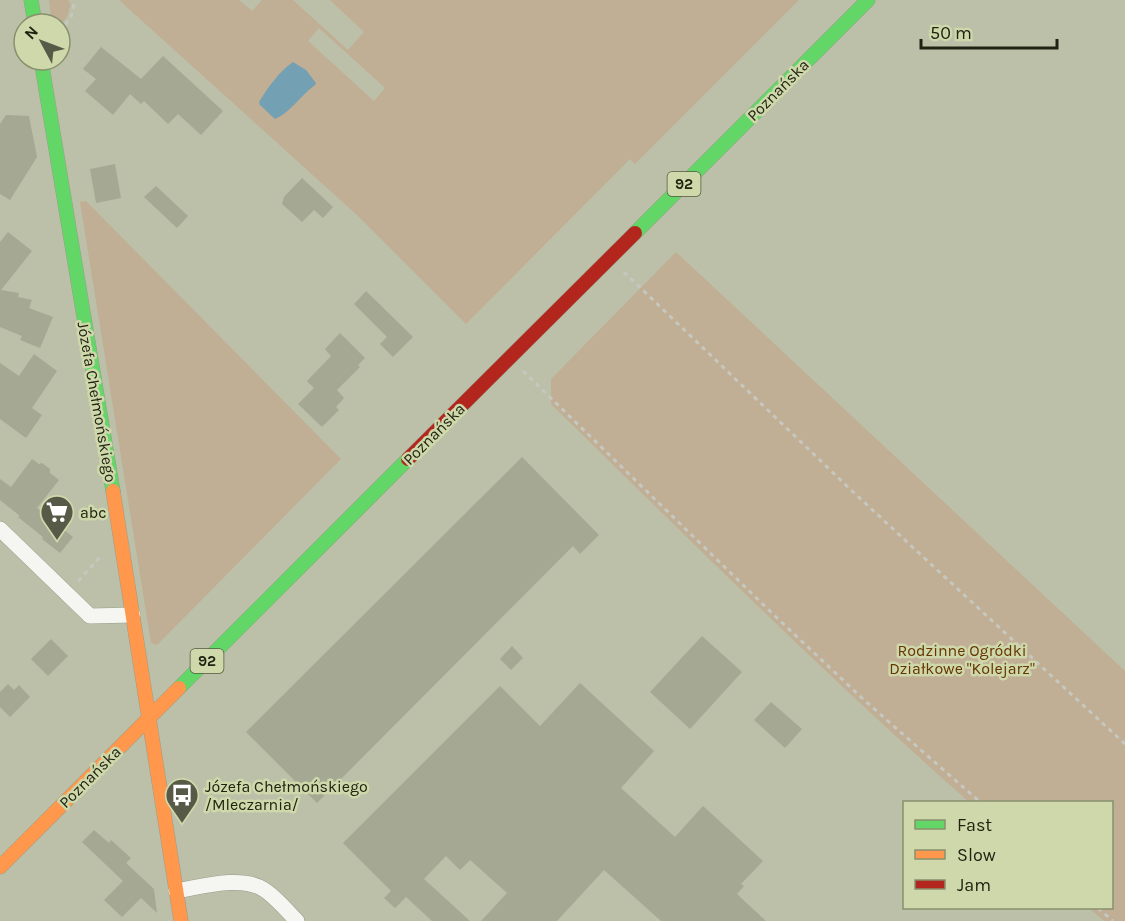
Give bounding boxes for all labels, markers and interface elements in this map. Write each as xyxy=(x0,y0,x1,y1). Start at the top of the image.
north arrow xyxy=(12,12,72,72)
scale bar xyxy=(921,12,1058,50)
text: N xyxy=(20,22,42,43)
text: 50 m xyxy=(930,22,972,44)
street label: Poznańska xyxy=(743,55,813,125)
road number: 92 xyxy=(668,172,700,196)
street label: Józefa Chełmońskiego xyxy=(74,320,120,484)
street label: Poznańska xyxy=(399,399,469,469)
supermarket icon: abc xyxy=(39,494,75,541)
place label: abc xyxy=(80,503,107,522)
park label: Rodzinne Ogródki Działkowe "Kolejarz" xyxy=(889,641,1035,678)
road number: 92 xyxy=(190,649,224,673)
street label: Poznańska xyxy=(55,742,125,812)
bus stop icon: Józefa Chełmońskiego /Mleczarnia/ xyxy=(164,777,200,824)
place label: Józefa Chełmońskiego /Mleczarnia/ xyxy=(205,777,368,814)
legend xyxy=(903,801,1113,909)
text: Fast xyxy=(957,814,992,836)
text: Slow xyxy=(957,844,996,866)
text: Jam xyxy=(957,874,991,896)

